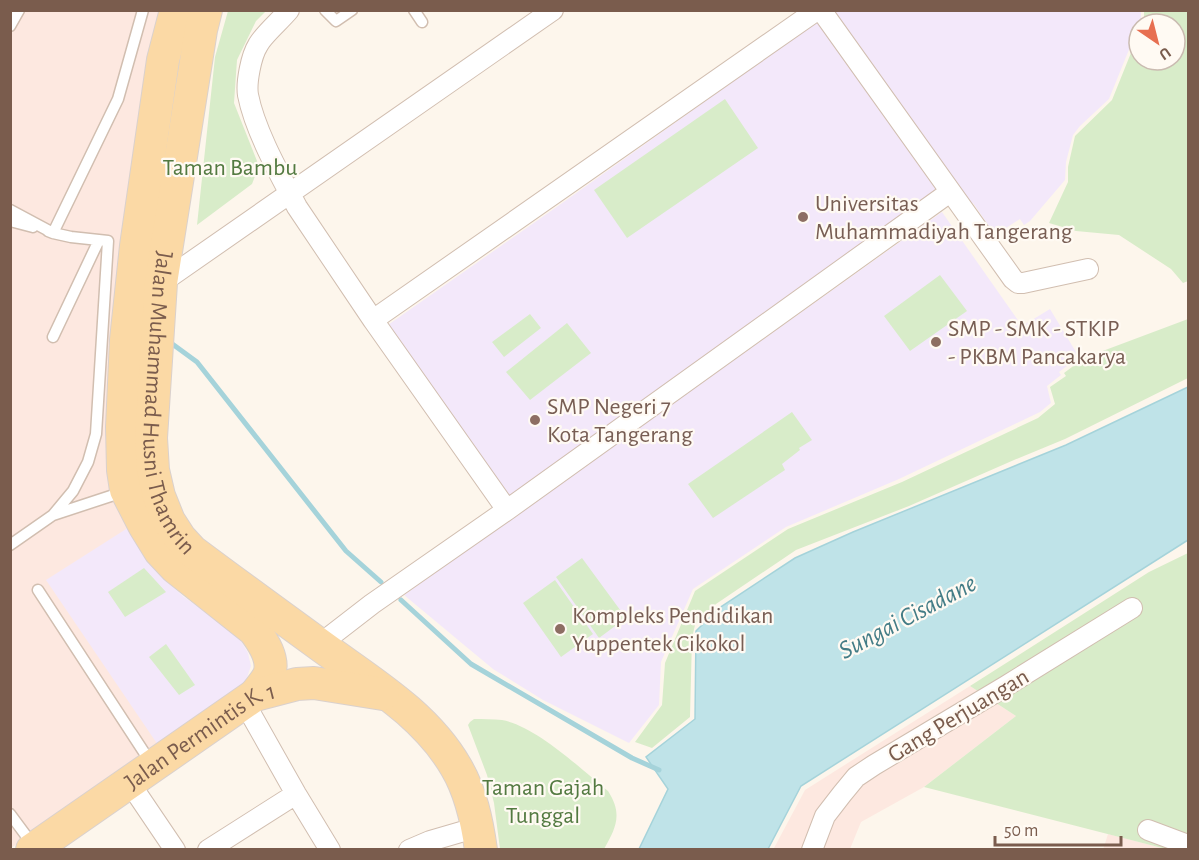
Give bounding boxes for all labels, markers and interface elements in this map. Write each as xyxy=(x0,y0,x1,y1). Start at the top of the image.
north arrow xyxy=(1127,12,1187,72)
text: U xyxy=(1156,44,1174,63)
park label: Taman Bambu xyxy=(163,156,297,180)
place label: Universitas Muhammadiyah Tangerang xyxy=(815,192,1073,244)
marker: Universitas Muhammadiyah Tangerang xyxy=(796,210,810,224)
street label: Jalan Muhammad Husni Thamrin xyxy=(138,249,200,559)
place label: SMP - SMK - STKIP - PKBM Pancakarya xyxy=(948,317,1126,369)
marker: SMP - SMK - STKIP - PKBM Pancakarya xyxy=(929,335,943,349)
place label: SMP Negeri 7 Kota Tangerang xyxy=(547,395,693,447)
marker: SMP Negeri 7 Kota Tangerang xyxy=(528,413,542,427)
water label: Sungai Cisadane xyxy=(834,570,981,664)
place label: Kompleks Pendidikan Yuppentek Cikokol xyxy=(572,604,773,656)
marker: Kompleks Pendidikan Yuppentek Cikokol xyxy=(553,622,567,636)
street label: Gang Perjuangan xyxy=(884,664,1033,767)
street label: Jalan Permintis K. 1 xyxy=(121,679,278,795)
park label: Taman Gajah Tunggal xyxy=(482,776,604,828)
scale bar xyxy=(995,809,1121,847)
text: 50 m xyxy=(1004,822,1038,840)

